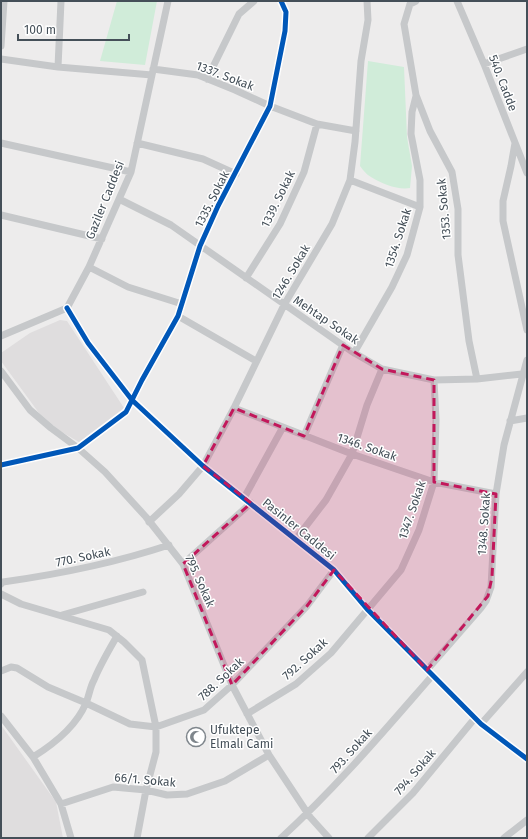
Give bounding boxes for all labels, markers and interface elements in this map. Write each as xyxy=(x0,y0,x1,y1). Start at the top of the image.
scale bar xyxy=(18,16,129,42)
text: 100 m xyxy=(24,23,56,37)
street label: 540. Cadde xyxy=(486,53,520,113)
street label: 1337. Sokak xyxy=(194,59,257,94)
street label: Gaziler Caddesi xyxy=(83,159,127,241)
street label: 1339. Sokak xyxy=(258,167,298,230)
street label: 1335. Sokak xyxy=(192,168,233,230)
street label: 1353. Sokak xyxy=(434,177,454,240)
street label: 1354. Sokak xyxy=(382,206,414,270)
street label: 1246. Sokak xyxy=(269,241,313,302)
street label: Mehtap Sokak xyxy=(291,293,362,348)
street label: 1346. Sokak xyxy=(335,430,399,464)
street label: 1347. Sokak xyxy=(395,478,429,541)
street label: 1348. Sokak xyxy=(475,492,493,556)
street label: Pasinler Caddesi xyxy=(260,495,338,563)
street label: 770. Sokak xyxy=(54,544,112,570)
street label: 795. Sokak xyxy=(182,553,218,610)
street label: 792. Sokak xyxy=(280,635,331,683)
street label: 788. Sokak xyxy=(196,654,247,703)
place label: Ufuktepe Elmalı Cami xyxy=(210,723,273,751)
street label: 793. Sokak xyxy=(327,725,375,776)
mosque icon: Ufuktepe Elmalı Cami xyxy=(185,726,207,748)
street label: 794. Sokak xyxy=(391,746,439,798)
street label: 66/1. Sokak xyxy=(114,770,177,790)

